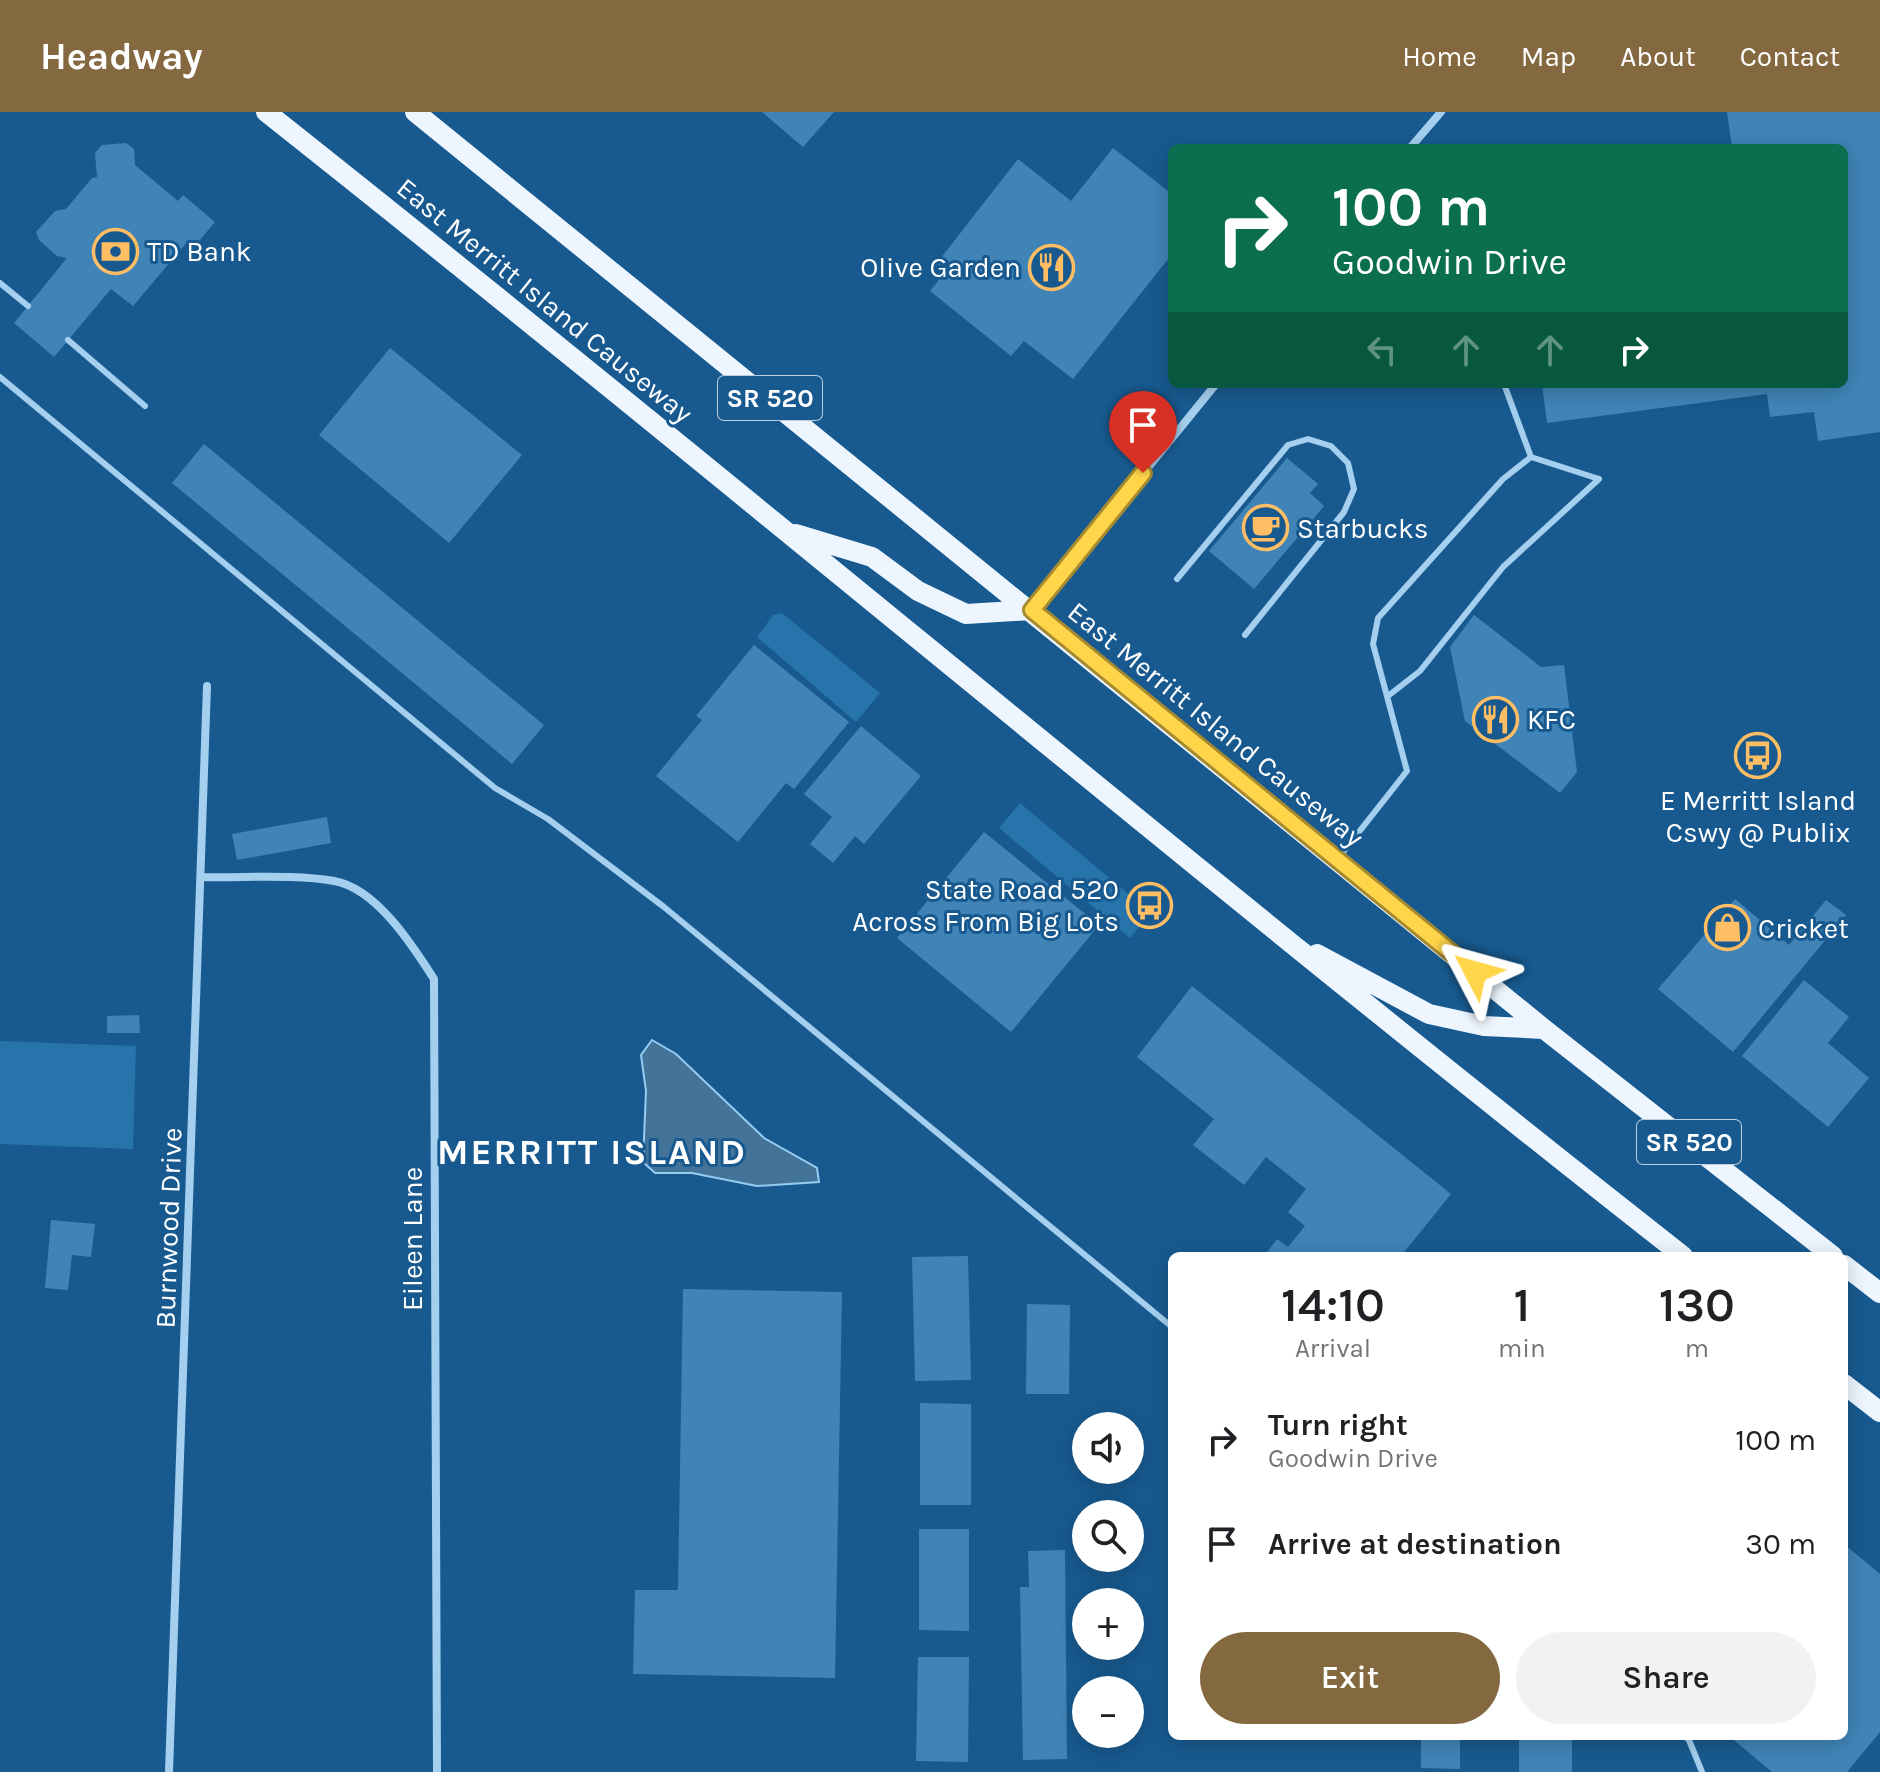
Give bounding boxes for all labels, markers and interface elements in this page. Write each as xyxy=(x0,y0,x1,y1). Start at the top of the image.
text: Headway xyxy=(40,34,203,79)
text: Home xyxy=(1402,40,1477,73)
text: Map xyxy=(1521,40,1576,73)
text: About xyxy=(1620,40,1696,73)
text: Contact xyxy=(1740,40,1840,73)
street label: East Merritt Island Causeway xyxy=(390,171,699,430)
text: 100 m xyxy=(1332,174,1490,239)
icon: right xyxy=(1200,176,1304,280)
bank icon: TD Bank xyxy=(92,227,140,275)
place label: TD Bank xyxy=(147,235,252,268)
text: Goodwin Drive xyxy=(1332,241,1567,283)
restaurant icon: Olive Garden xyxy=(1028,243,1076,291)
place label: Olive Garden xyxy=(860,251,1021,284)
icon: left xyxy=(1360,328,1404,372)
icon: ahead xyxy=(1444,328,1488,372)
icon: ahead xyxy=(1528,328,1572,372)
icon: right xyxy=(1612,328,1656,372)
road number: SR 520 xyxy=(718,376,822,420)
pin xyxy=(1109,391,1177,473)
icon: arrive xyxy=(1121,403,1165,447)
cafe icon: Starbucks xyxy=(1242,504,1290,552)
place label: Starbucks xyxy=(1297,512,1428,545)
street label: East Merritt Island Causeway xyxy=(1061,595,1370,854)
restaurant icon: KFC xyxy=(1472,695,1520,743)
place label: KFC xyxy=(1527,703,1576,736)
bus stop icon: E Merritt Island Cswy @ Publix xyxy=(1734,732,1782,780)
place label: E Merritt Island Cswy @ Publix xyxy=(1660,784,1856,849)
place label: State Road 520 Across From Big Lots xyxy=(852,873,1119,938)
bus stop icon: State Road 520 Across From Big Lots xyxy=(1126,881,1174,929)
shop icon: Cricket xyxy=(1703,904,1751,952)
place label: Cricket xyxy=(1758,912,1849,945)
position arrow xyxy=(1433,930,1517,1014)
road number: SR 520 xyxy=(1637,1120,1741,1164)
street label: Burnwood Drive xyxy=(149,1127,188,1329)
district label: MERRITT ISLAND xyxy=(437,1131,747,1173)
street label: Eileen Lane xyxy=(396,1167,429,1311)
text: 14:10 xyxy=(1281,1277,1385,1333)
text: 1 xyxy=(1514,1277,1530,1333)
text: 130 xyxy=(1659,1277,1735,1333)
text: Arrival xyxy=(1295,1333,1371,1364)
text: min xyxy=(1498,1333,1546,1364)
text: m xyxy=(1685,1333,1709,1364)
text: Turn right xyxy=(1268,1407,1408,1443)
map controls xyxy=(1072,1412,1144,1748)
button: sound xyxy=(1072,1412,1144,1484)
icon: right xyxy=(1200,1418,1244,1462)
text: 100 m xyxy=(1735,1422,1816,1458)
text: Goodwin Drive xyxy=(1268,1443,1438,1474)
button: search xyxy=(1072,1500,1144,1572)
icon: arrive xyxy=(1200,1522,1244,1566)
text: Arrive at destination xyxy=(1268,1526,1562,1562)
text: 30 m xyxy=(1745,1526,1816,1562)
button: + xyxy=(1072,1588,1144,1660)
button: Exit xyxy=(1200,1632,1500,1724)
button: Share xyxy=(1516,1632,1816,1724)
button: − xyxy=(1072,1676,1144,1748)

